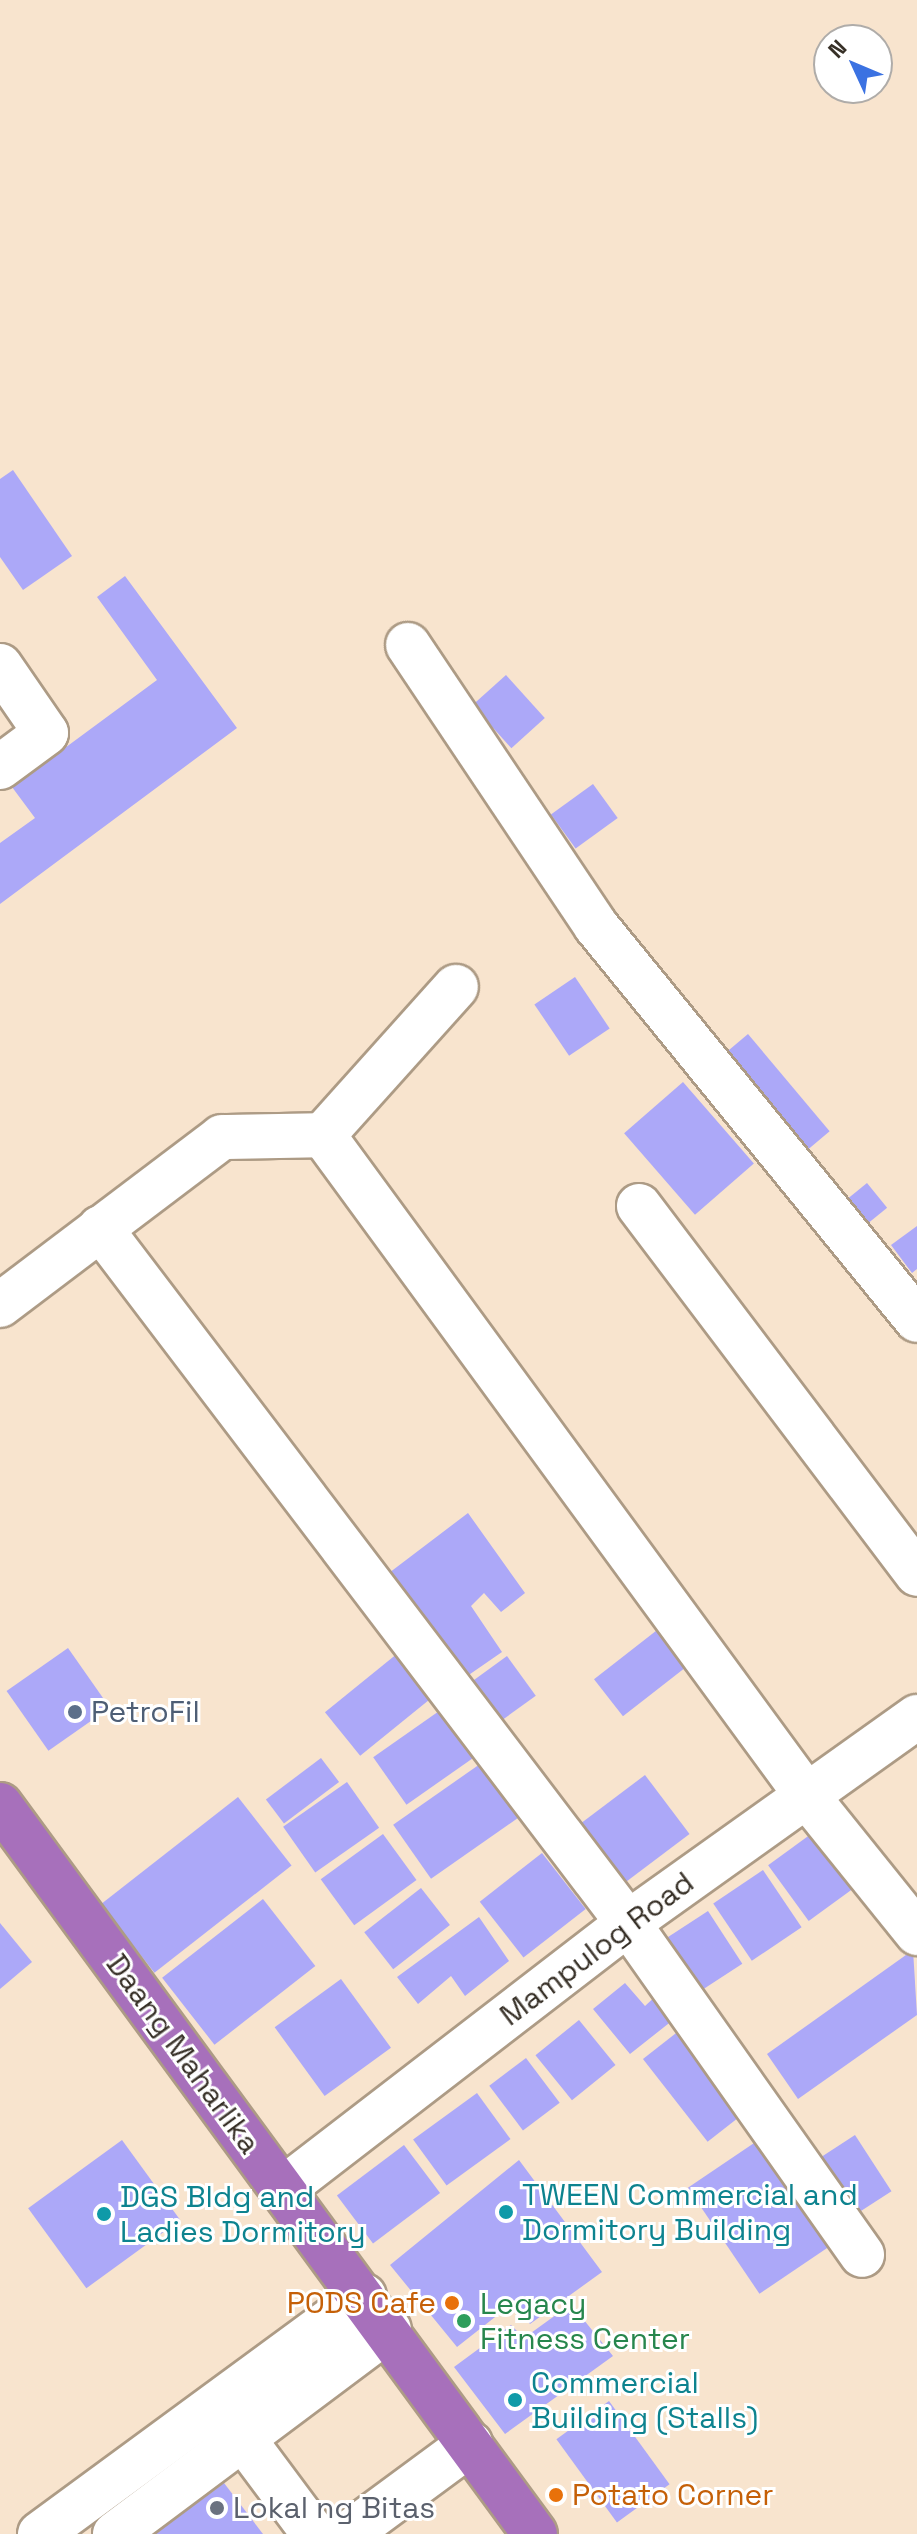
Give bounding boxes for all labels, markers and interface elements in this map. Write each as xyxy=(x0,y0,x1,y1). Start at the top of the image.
north arrow xyxy=(813,24,893,104)
text: N xyxy=(822,34,852,64)
place label: PetroFil xyxy=(91,1694,200,1730)
marker: PetroFil xyxy=(66,1703,84,1721)
street label: Mampulog Road xyxy=(493,1864,701,2034)
street label: Daang Maharlika xyxy=(99,1947,267,2161)
place label: TWEEN Commercial and Dormitory Building xyxy=(522,2177,858,2248)
place label: DGS Bldg and Ladies Dormitory xyxy=(120,2179,366,2250)
marker: TWEEN Commercial and Dormitory Building xyxy=(497,2203,515,2221)
marker: DGS Bldg and Ladies Dormitory xyxy=(95,2205,113,2223)
place label: PODS Cafe xyxy=(287,2285,436,2321)
place label: Legacy Fitness Center xyxy=(480,2286,690,2356)
marker: PODS Cafe xyxy=(443,2294,461,2312)
marker: Legacy Fitness Center xyxy=(455,2312,473,2330)
place label: Commercial Building (Stalls) xyxy=(531,2365,758,2436)
marker: Commercial Building (Stalls) xyxy=(506,2391,524,2409)
place label: Potato Corner xyxy=(572,2477,774,2513)
marker: Potato Corner xyxy=(547,2486,565,2504)
place label: Lokal ng Bitas xyxy=(233,2490,435,2526)
marker: Lokal ng Bitas xyxy=(208,2499,226,2517)

